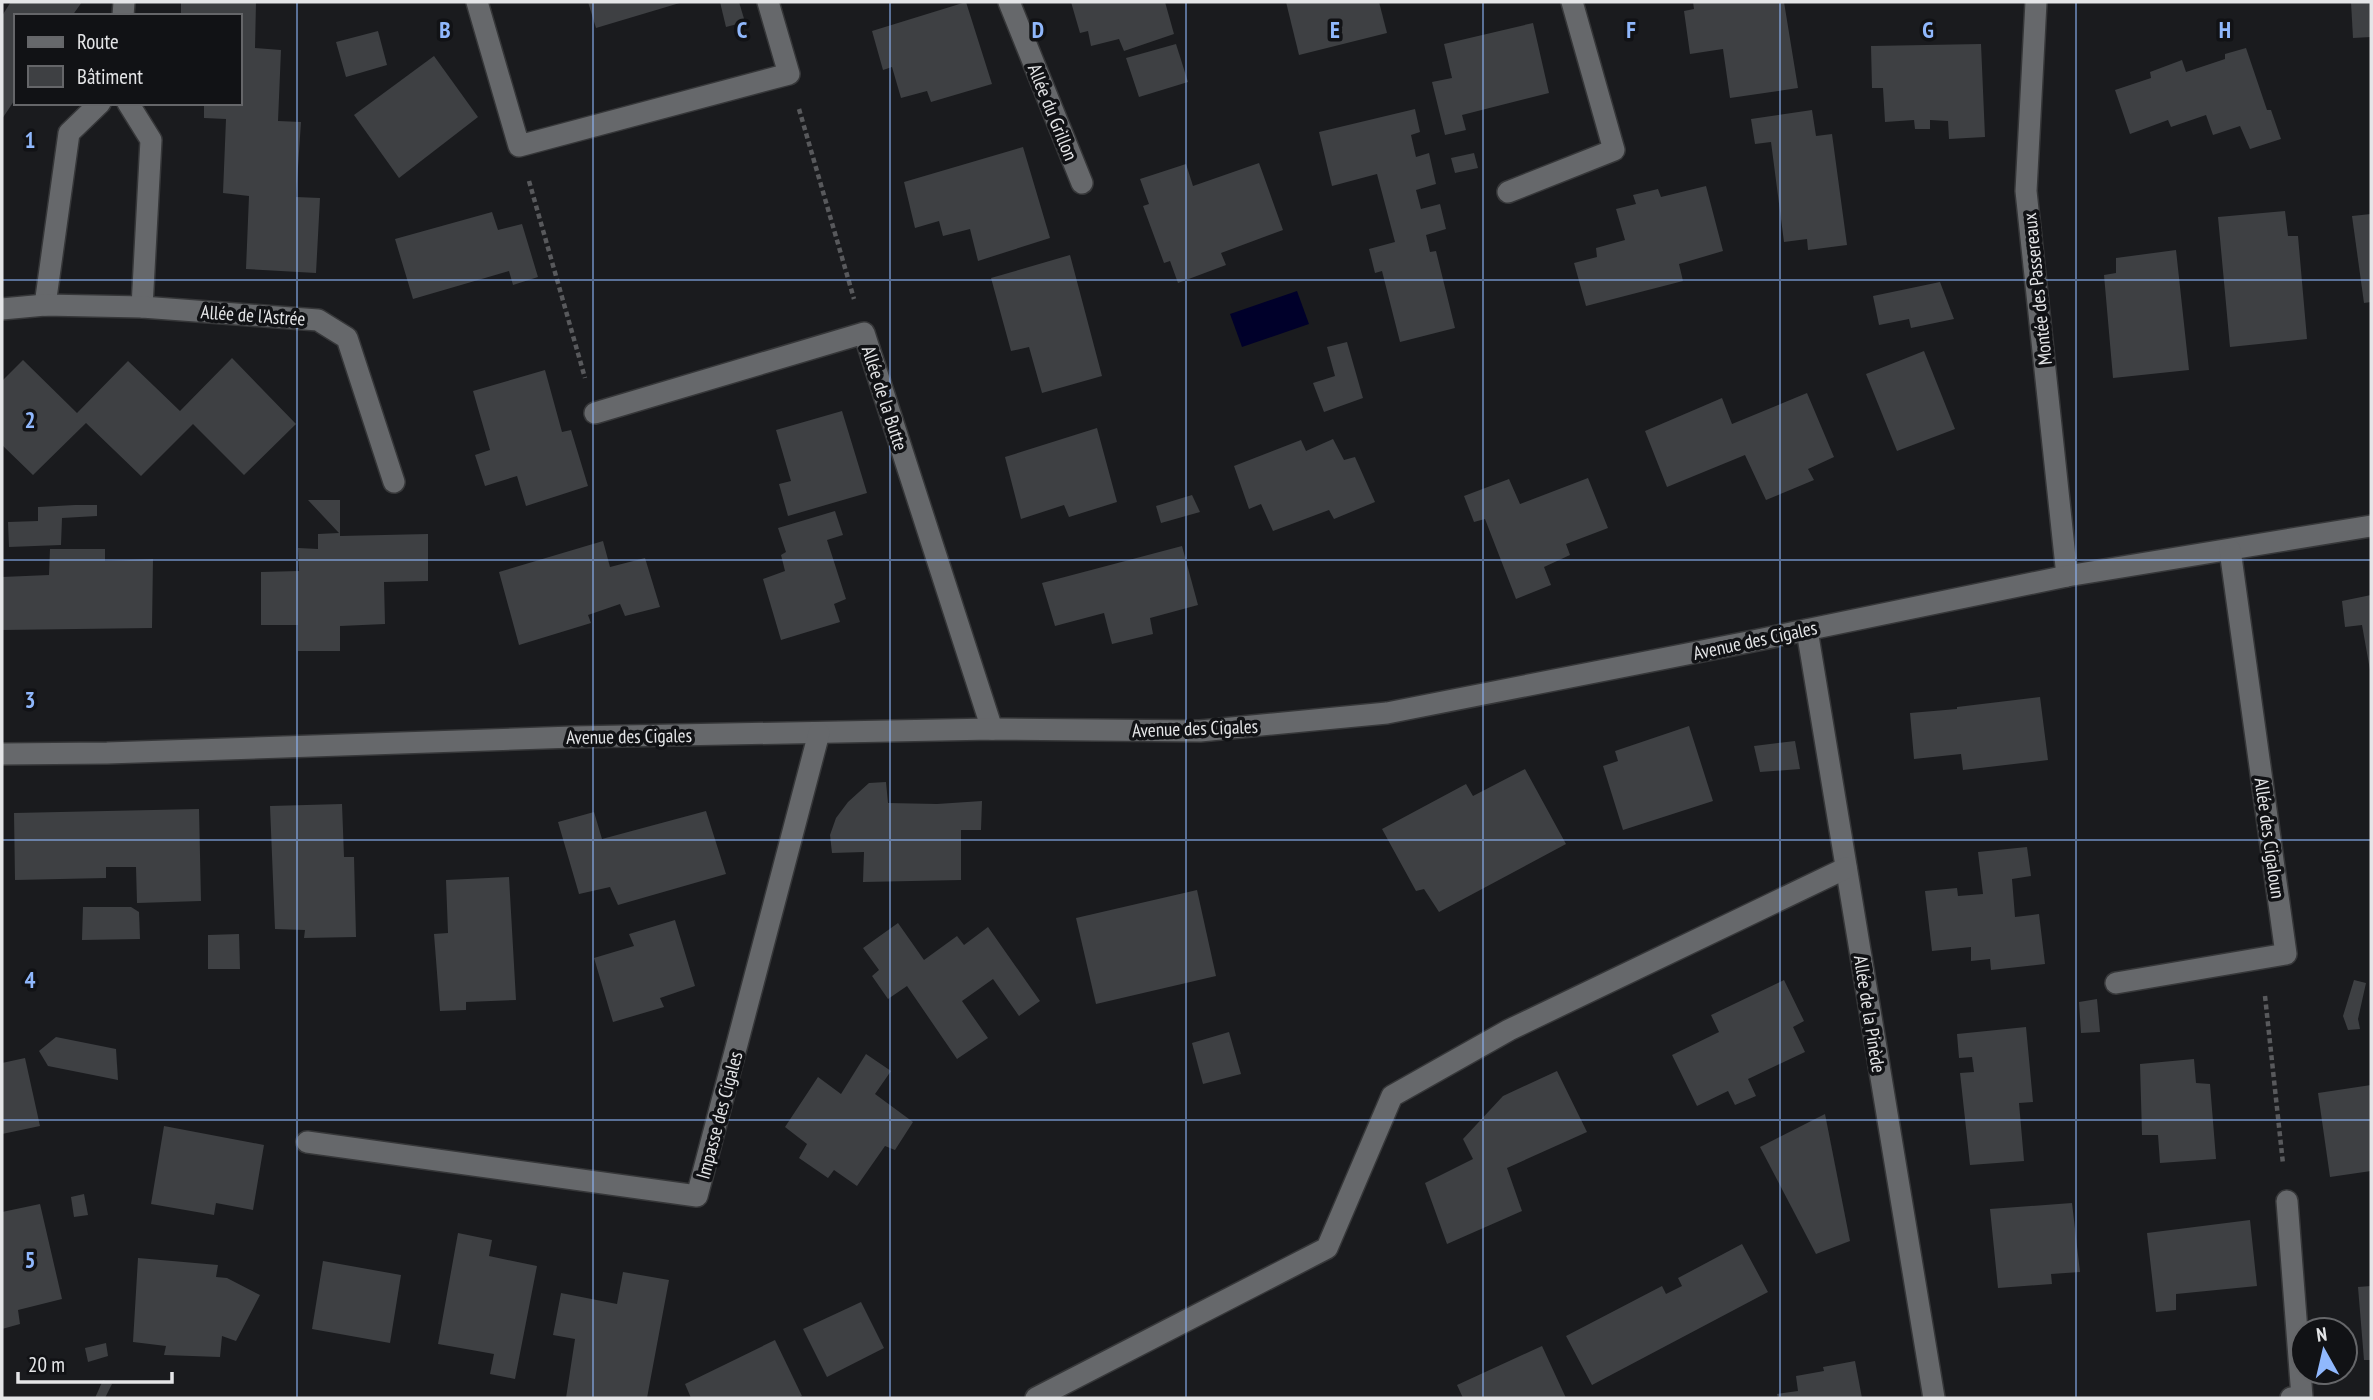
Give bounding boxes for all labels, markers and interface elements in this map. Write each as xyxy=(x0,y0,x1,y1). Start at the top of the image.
legend xyxy=(14,14,242,105)
text: B xyxy=(439,15,451,44)
text: C xyxy=(737,15,748,44)
text: D xyxy=(1032,15,1044,44)
text: E xyxy=(1330,15,1340,44)
text: F xyxy=(1626,15,1636,44)
text: G xyxy=(1922,15,1934,44)
text: H xyxy=(2219,15,2231,44)
text: Route xyxy=(77,28,119,55)
street label: Allée du Grillon xyxy=(1023,60,1083,164)
text: Bâtiment xyxy=(77,63,143,90)
text: 1 xyxy=(25,125,36,154)
street label: Montée des Passereaux xyxy=(2017,212,2057,366)
street label: Allée de l'Astrée xyxy=(200,299,306,331)
street label: Allée de la Butte xyxy=(857,342,913,454)
text: 2 xyxy=(25,405,36,434)
street label: Avenue des Cigales xyxy=(1691,615,1819,665)
text: 3 xyxy=(25,685,36,714)
street label: Avenue des Cigales xyxy=(1132,714,1258,742)
street label: Avenue des Cigales xyxy=(566,723,692,749)
street label: Allée des Cigaloun xyxy=(2250,776,2290,900)
street label: Allée de la Pinède xyxy=(1849,954,1891,1075)
text: 4 xyxy=(25,965,36,994)
street label: Impasse des Cigales xyxy=(690,1049,748,1181)
text: 5 xyxy=(25,1245,36,1274)
north arrow xyxy=(2289,1316,2359,1386)
text: N xyxy=(2315,1322,2328,1347)
scale bar xyxy=(18,1340,172,1384)
text: 20 m xyxy=(28,1351,65,1378)

